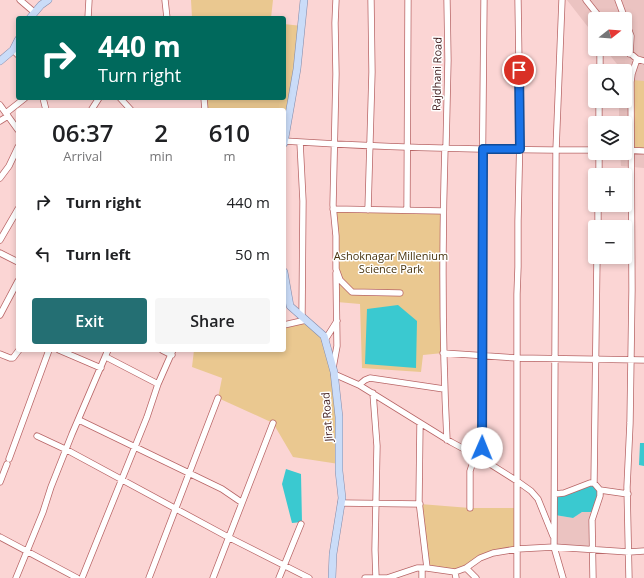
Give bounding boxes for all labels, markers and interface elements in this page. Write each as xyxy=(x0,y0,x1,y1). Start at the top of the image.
north arrow xyxy=(588,12,632,56)
map controls xyxy=(588,12,632,264)
text: 440 m xyxy=(98,27,181,65)
icon: right xyxy=(32,32,84,84)
street label: Rajdhani Road xyxy=(428,37,445,111)
pin xyxy=(502,53,536,87)
icon: arrive xyxy=(508,59,530,81)
text: Turn right xyxy=(98,63,181,87)
button: search xyxy=(588,64,632,108)
text: 06:37 xyxy=(52,116,113,149)
text: 2 xyxy=(154,116,168,149)
text: 610 xyxy=(209,116,250,149)
button: layers xyxy=(588,116,632,160)
text: Arrival xyxy=(63,147,102,165)
text: min xyxy=(150,147,173,165)
text: m xyxy=(223,147,235,165)
button: + xyxy=(588,168,632,212)
icon: right xyxy=(32,191,54,213)
text: Turn right xyxy=(66,192,141,212)
text: 440 m xyxy=(226,192,270,212)
button: − xyxy=(588,220,632,264)
icon: left xyxy=(32,243,54,265)
text: Turn left xyxy=(66,244,131,264)
text: 50 m xyxy=(235,244,270,264)
park label: Ashoknagar Millenium Science Park xyxy=(334,248,448,276)
button: Exit xyxy=(32,298,147,344)
button: Share xyxy=(155,298,270,344)
street label: Jirat Road xyxy=(317,392,336,443)
position arrow xyxy=(461,427,503,469)

